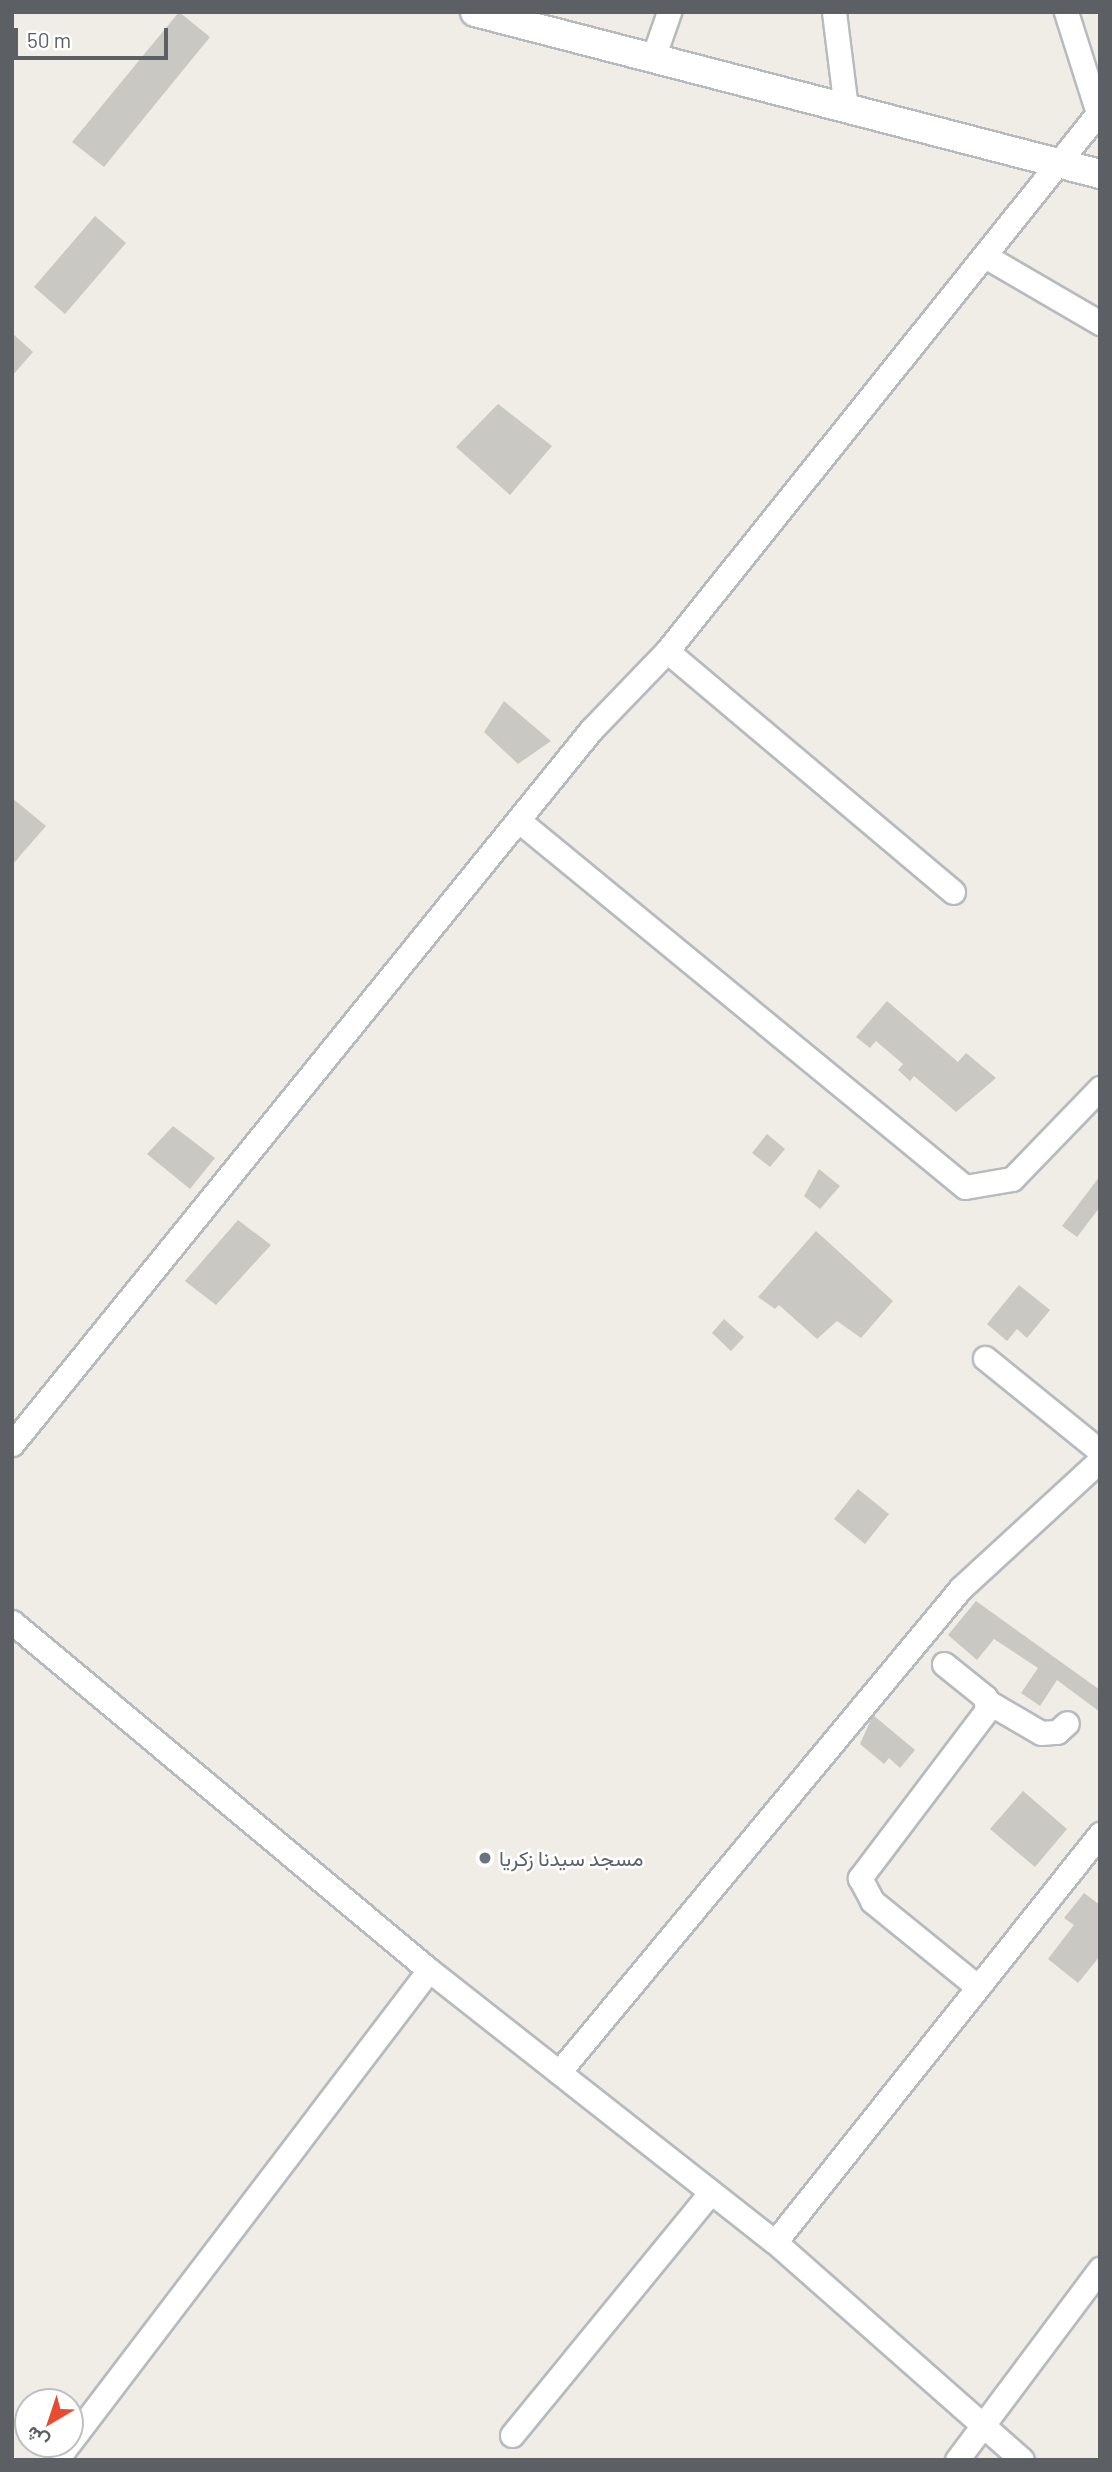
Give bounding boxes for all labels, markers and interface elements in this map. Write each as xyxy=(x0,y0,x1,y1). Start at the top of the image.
scale bar xyxy=(18,14,172,58)
text: 50 m xyxy=(27,27,71,52)
place label: مسجد سيدنا زكريا xyxy=(499,1845,643,1871)
marker: مسجد سيدنا زكريا xyxy=(477,1850,493,1866)
north arrow xyxy=(14,2388,84,2458)
text: ش xyxy=(21,2422,53,2454)

